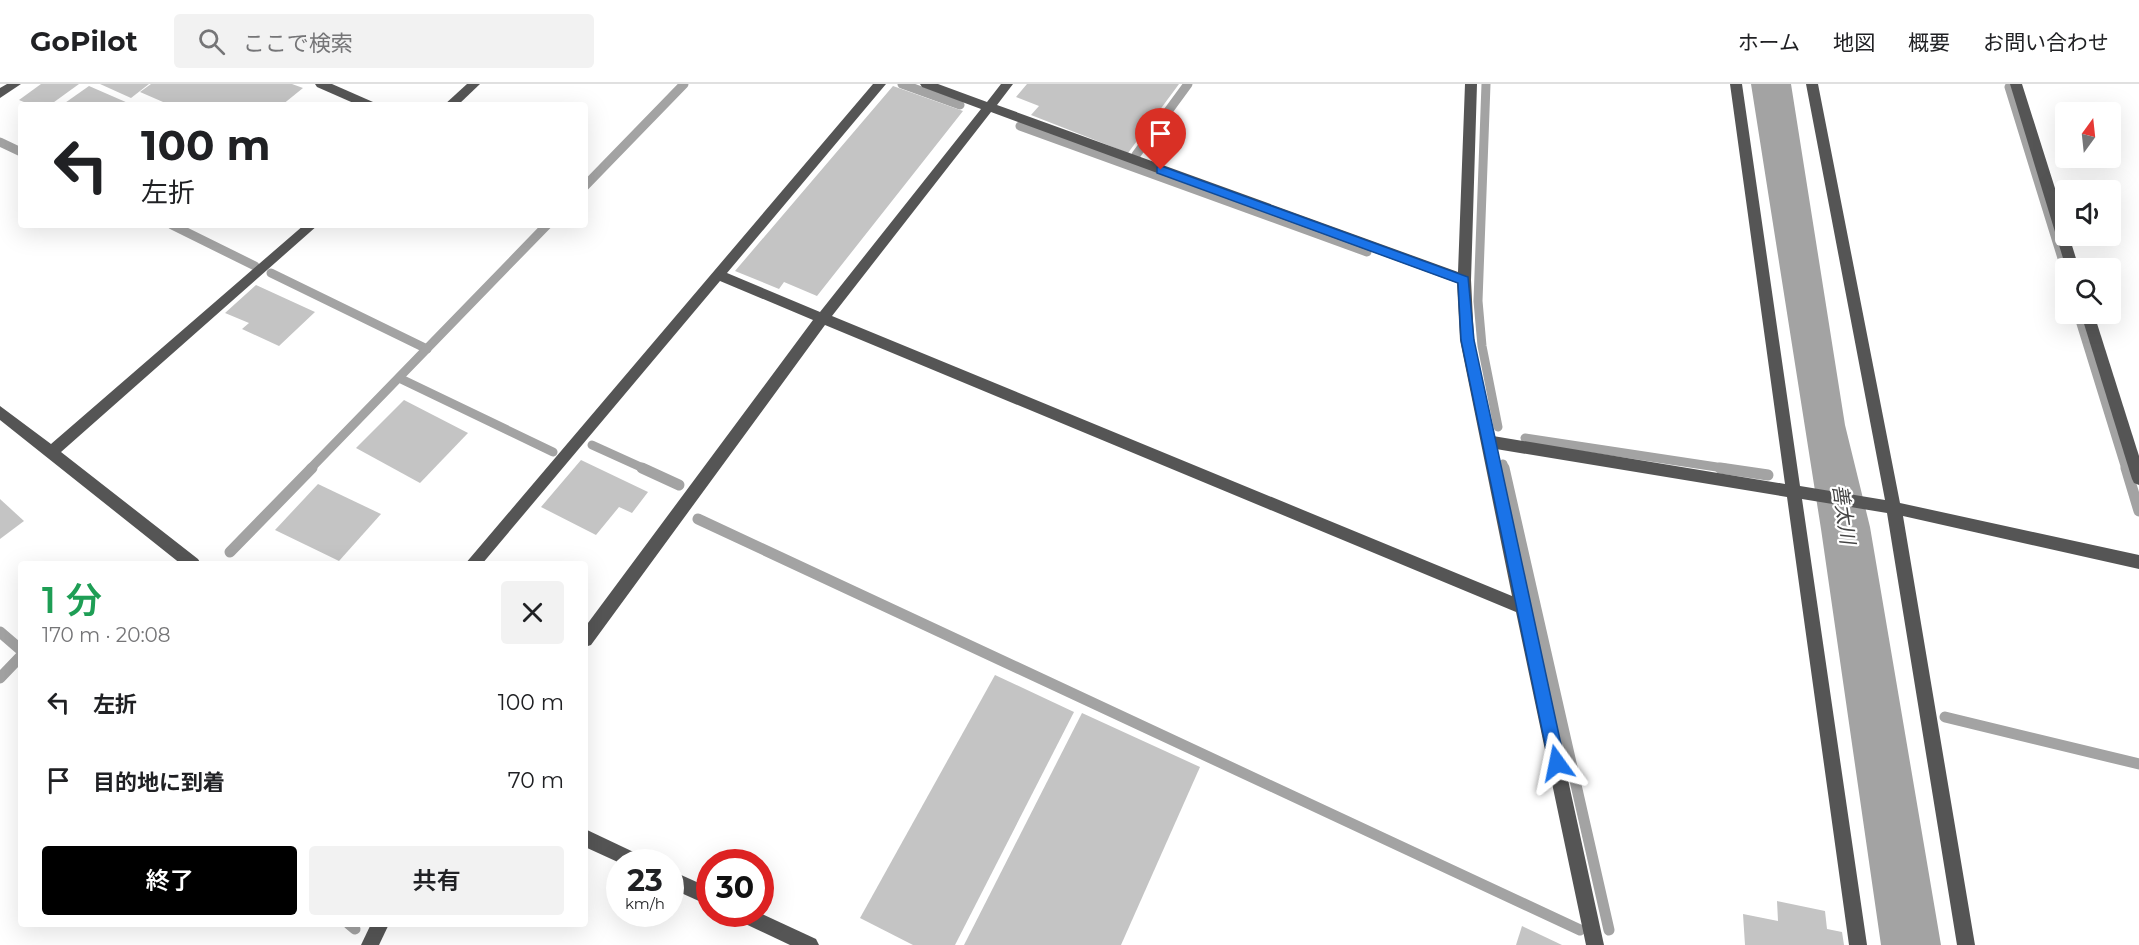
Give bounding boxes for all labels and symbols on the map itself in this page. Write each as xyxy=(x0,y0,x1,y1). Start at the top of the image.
north arrow xyxy=(2055,102,2121,168)
pin xyxy=(1135,108,1186,170)
water label: 善太川 xyxy=(1828,483,1860,547)
position arrow xyxy=(1525,731,1589,795)
speed limit sign: 30 xyxy=(696,849,774,927)

